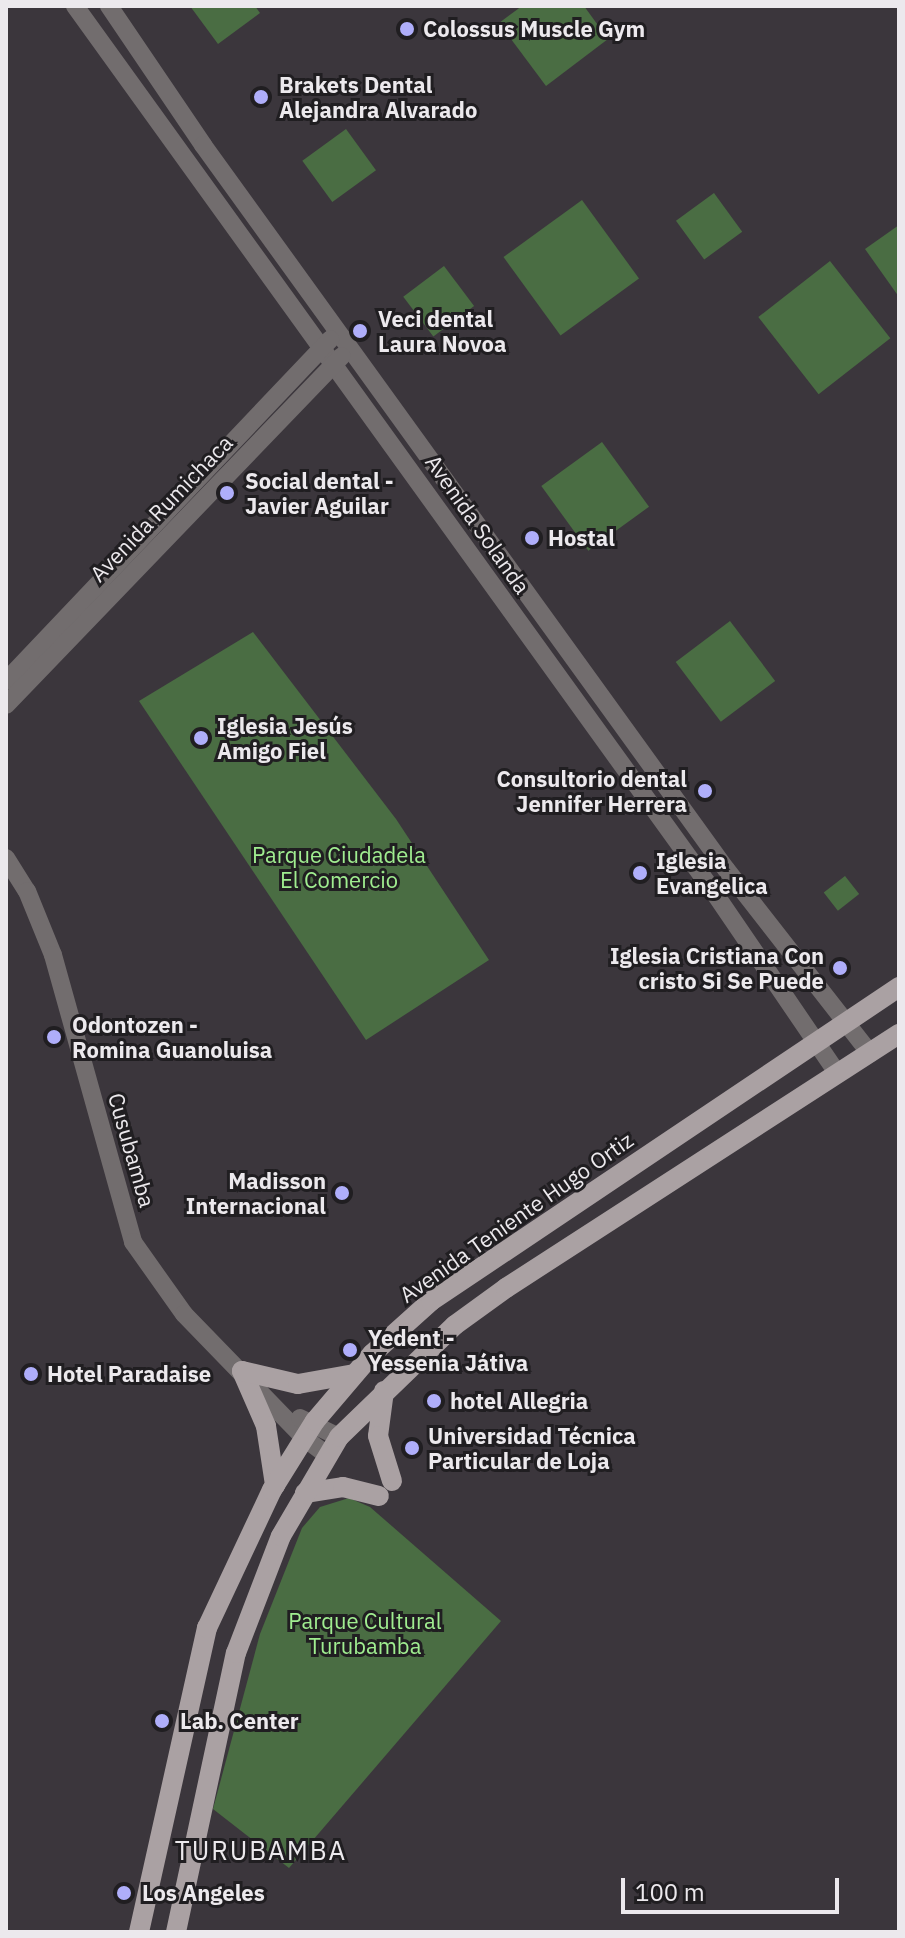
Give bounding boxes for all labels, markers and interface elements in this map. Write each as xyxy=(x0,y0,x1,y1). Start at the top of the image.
place label: Colossus Muscle Gym xyxy=(423,16,645,42)
marker: Colossus Muscle Gym xyxy=(398,20,416,38)
place label: Brakets Dental Alejandra Alvarado xyxy=(279,71,477,122)
marker: Brakets Dental Alejandra Alvarado xyxy=(250,86,272,108)
place label: Veci dental Laura Novoa xyxy=(378,305,506,356)
marker: Veci dental Laura Novoa xyxy=(349,320,371,342)
street label: Avenida Rumichaca xyxy=(84,429,238,587)
street label: Avenida Solanda xyxy=(420,449,536,599)
place label: Social dental - Javier Aguilar xyxy=(245,467,394,518)
marker: Social dental - Javier Aguilar xyxy=(216,482,238,504)
place label: Hostal xyxy=(548,525,615,551)
marker: Hostal xyxy=(523,529,541,547)
place label: Iglesia Jesús Amigo Fiel xyxy=(217,712,353,764)
marker: Iglesia Jesús Amigo Fiel xyxy=(192,729,210,747)
place label: Consultorio dental Jennifer Herrera xyxy=(496,765,687,816)
marker: Consultorio dental Jennifer Herrera xyxy=(694,780,716,802)
park label: Parque Ciudadela El Comercio xyxy=(252,841,426,892)
place label: Iglesia Evangelica xyxy=(656,847,768,898)
marker: Iglesia Evangelica xyxy=(631,864,649,882)
place label: Iglesia Cristiana Con cristo Si Se Puede xyxy=(610,942,824,994)
marker: Iglesia Cristiana Con cristo Si Se Puede xyxy=(831,959,849,977)
place label: Odontozen - Romina Guanoluisa xyxy=(72,1011,272,1062)
marker: Odontozen - Romina Guanoluisa xyxy=(43,1026,65,1048)
street label: Cusubamba xyxy=(103,1090,161,1210)
street label: Avenida Teniente Hugo Ortiz xyxy=(394,1126,638,1308)
place label: Madisson Internacional xyxy=(186,1167,326,1218)
marker: Madisson Internacional xyxy=(333,1184,351,1202)
place label: Yedent - Yessenia Játiva xyxy=(368,1324,528,1376)
marker: Yedent - Yessenia Játiva xyxy=(339,1339,361,1361)
place label: Hotel Paradaise xyxy=(47,1361,211,1387)
marker: Hotel Paradaise xyxy=(22,1365,40,1383)
place label: hotel Allegria xyxy=(450,1388,588,1414)
marker: hotel Allegria xyxy=(425,1392,443,1410)
place label: Universidad Técnica Particular de Loja xyxy=(428,1422,636,1474)
marker: Universidad Técnica Particular de Loja xyxy=(403,1439,421,1457)
park label: Parque Cultural Turubamba xyxy=(288,1607,442,1658)
place label: Lab. Center xyxy=(180,1708,299,1734)
marker: Lab. Center xyxy=(151,1710,173,1732)
district label: TURUBAMBA xyxy=(175,1835,347,1867)
scale bar xyxy=(625,1862,843,1912)
text: 100 m xyxy=(635,1876,705,1908)
place label: Los Angeles xyxy=(142,1880,265,1906)
marker: Los Angeles xyxy=(113,1882,135,1904)

